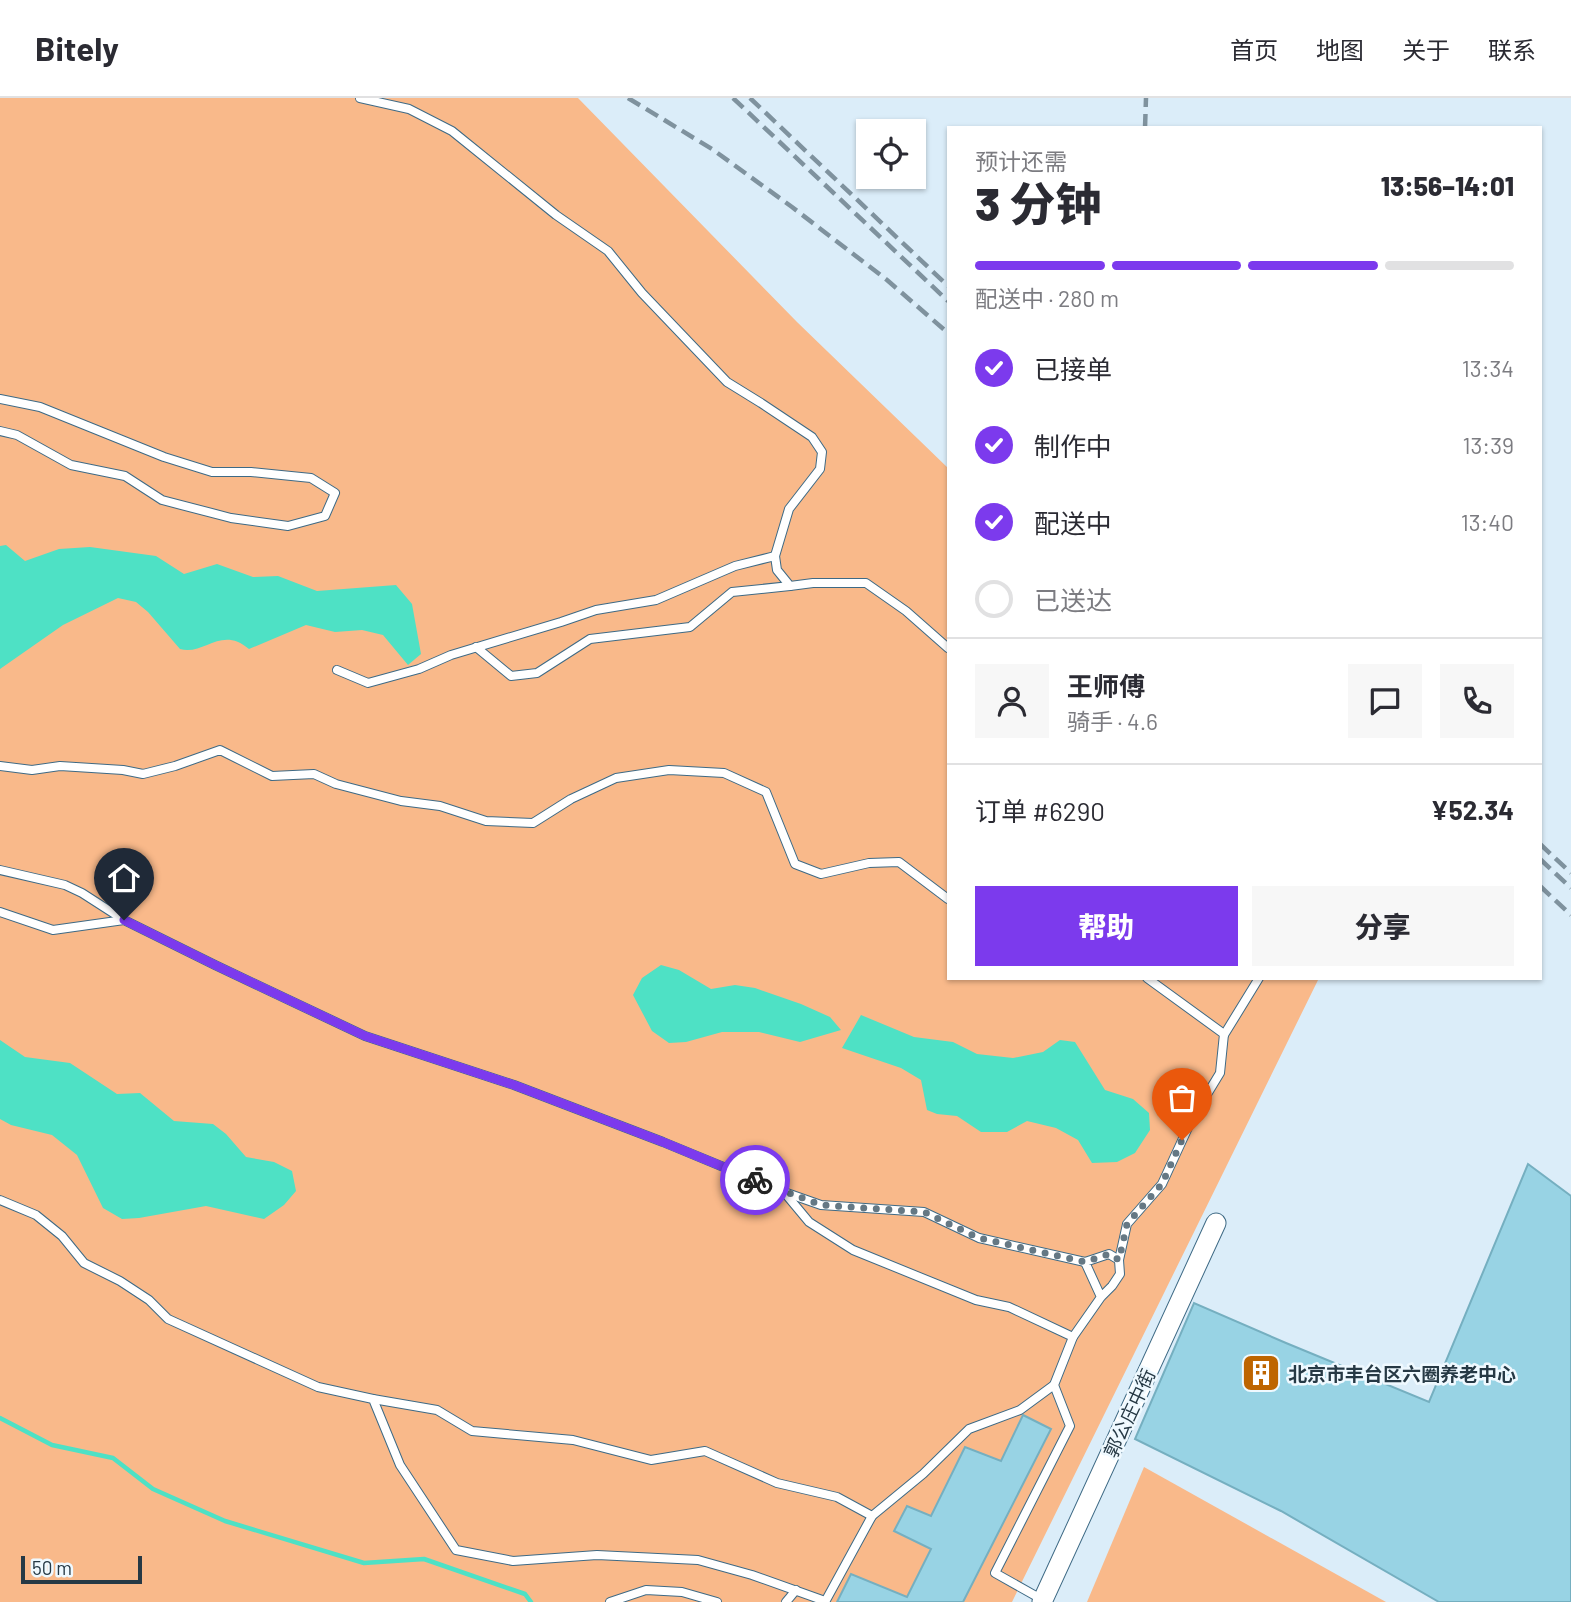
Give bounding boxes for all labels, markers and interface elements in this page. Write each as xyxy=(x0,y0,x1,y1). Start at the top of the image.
text: Bitely xyxy=(35,28,119,68)
text: 首页 xyxy=(1230,35,1278,64)
text: 地图 xyxy=(1316,35,1364,64)
text: 关于 xyxy=(1402,35,1450,64)
text: 联系 xyxy=(1488,35,1536,64)
map controls xyxy=(856,119,926,189)
button: locate xyxy=(856,119,926,189)
text: 预计还需 xyxy=(975,147,1067,175)
text: 13:56–14:01 xyxy=(1381,170,1514,201)
text: 3 分钟 xyxy=(975,175,1101,230)
text: 配送中 · 280 m xyxy=(975,284,1119,312)
icon: check xyxy=(975,349,1013,387)
text: 已接单 xyxy=(1034,353,1112,384)
text: 13:34 xyxy=(1462,354,1514,382)
icon: check xyxy=(975,426,1013,464)
text: 制作中 xyxy=(1034,430,1112,461)
text: 13:39 xyxy=(1462,431,1514,459)
icon: check xyxy=(975,503,1013,541)
text: 配送中 xyxy=(1034,507,1112,538)
text: 13:40 xyxy=(1461,508,1514,536)
text: 已送达 xyxy=(1034,584,1112,615)
button: person xyxy=(975,664,1049,738)
button: chat xyxy=(1348,664,1422,738)
button: phone xyxy=(1440,664,1514,738)
text: 王师傅 xyxy=(1067,670,1145,701)
text: 骑手 · 4.6 xyxy=(1067,707,1158,735)
text: ¥52.34 xyxy=(1431,794,1514,825)
text: 订单 #6290 xyxy=(975,795,1105,826)
pin xyxy=(94,848,154,920)
icon: home xyxy=(105,859,143,897)
button: 帮助 xyxy=(975,886,1238,966)
button: 分享 xyxy=(1252,886,1514,966)
pin xyxy=(1152,1068,1212,1140)
icon: bag xyxy=(1163,1079,1201,1117)
courier xyxy=(720,1145,790,1215)
icon: bike xyxy=(736,1161,774,1199)
building icon: 北京市丰台区六圈养老中心 xyxy=(1240,1352,1282,1394)
place label: 北京市丰台区六圈养老中心 xyxy=(1288,1362,1516,1385)
street label: 郭公庄中街 xyxy=(1098,1365,1160,1461)
scale bar xyxy=(21,1553,142,1585)
text: 50 m xyxy=(32,1556,72,1579)

